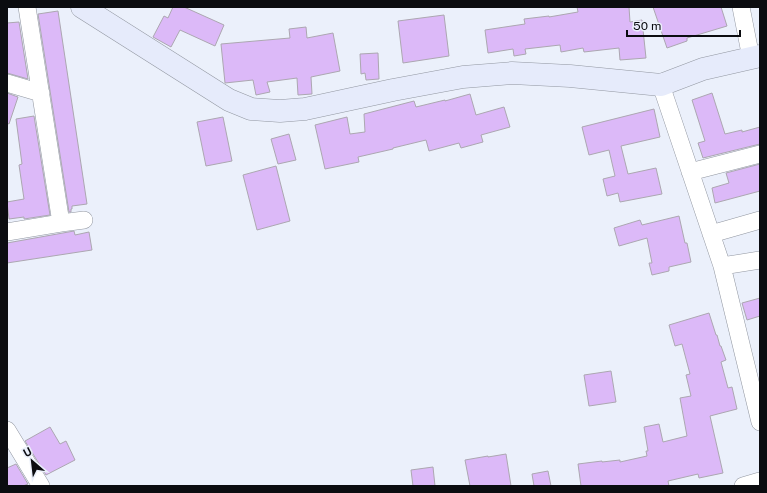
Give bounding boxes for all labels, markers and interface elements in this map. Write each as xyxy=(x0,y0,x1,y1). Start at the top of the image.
scale bar xyxy=(627,12,740,38)
text: 50 m xyxy=(633,19,661,33)
north arrow xyxy=(12,441,52,481)
text: U xyxy=(21,445,34,459)

